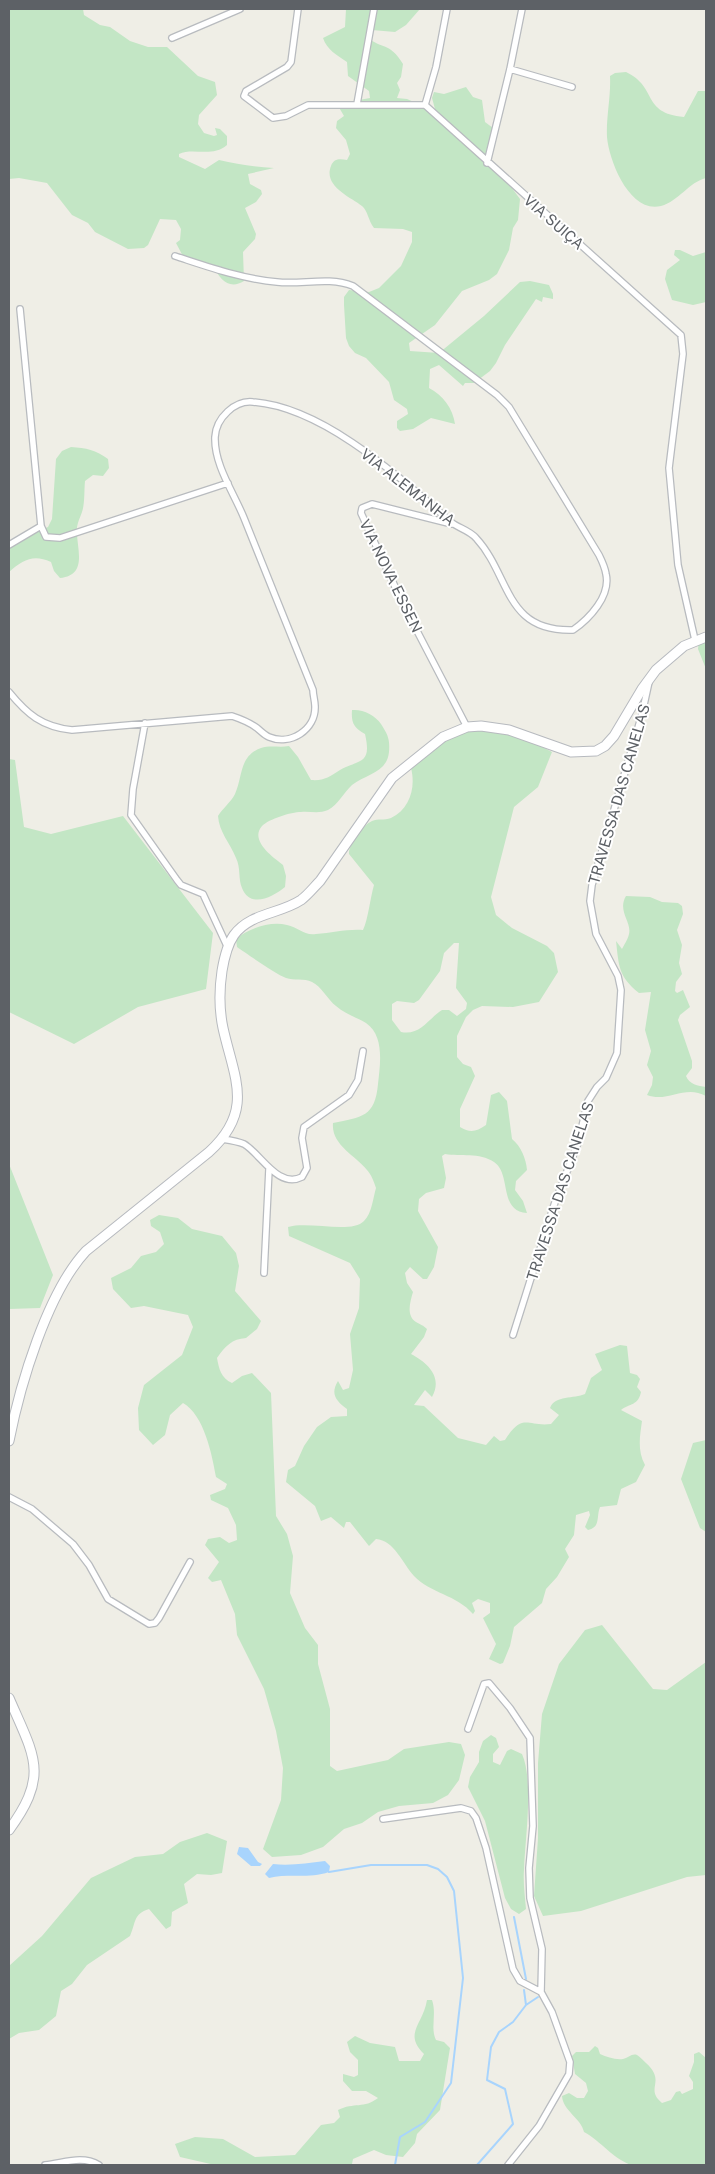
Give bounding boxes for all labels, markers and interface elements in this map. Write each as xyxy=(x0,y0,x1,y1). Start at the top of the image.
street label: VIA SUIÇA xyxy=(520,191,588,253)
street label: VIA ALEMANHA xyxy=(358,445,459,529)
street label: VIA NOVA ESSEN xyxy=(356,517,426,635)
street label: TRAVESSA DAS CANELAS xyxy=(585,702,653,886)
street label: TRAVESSA DAS CANELAS xyxy=(523,1100,597,1282)

